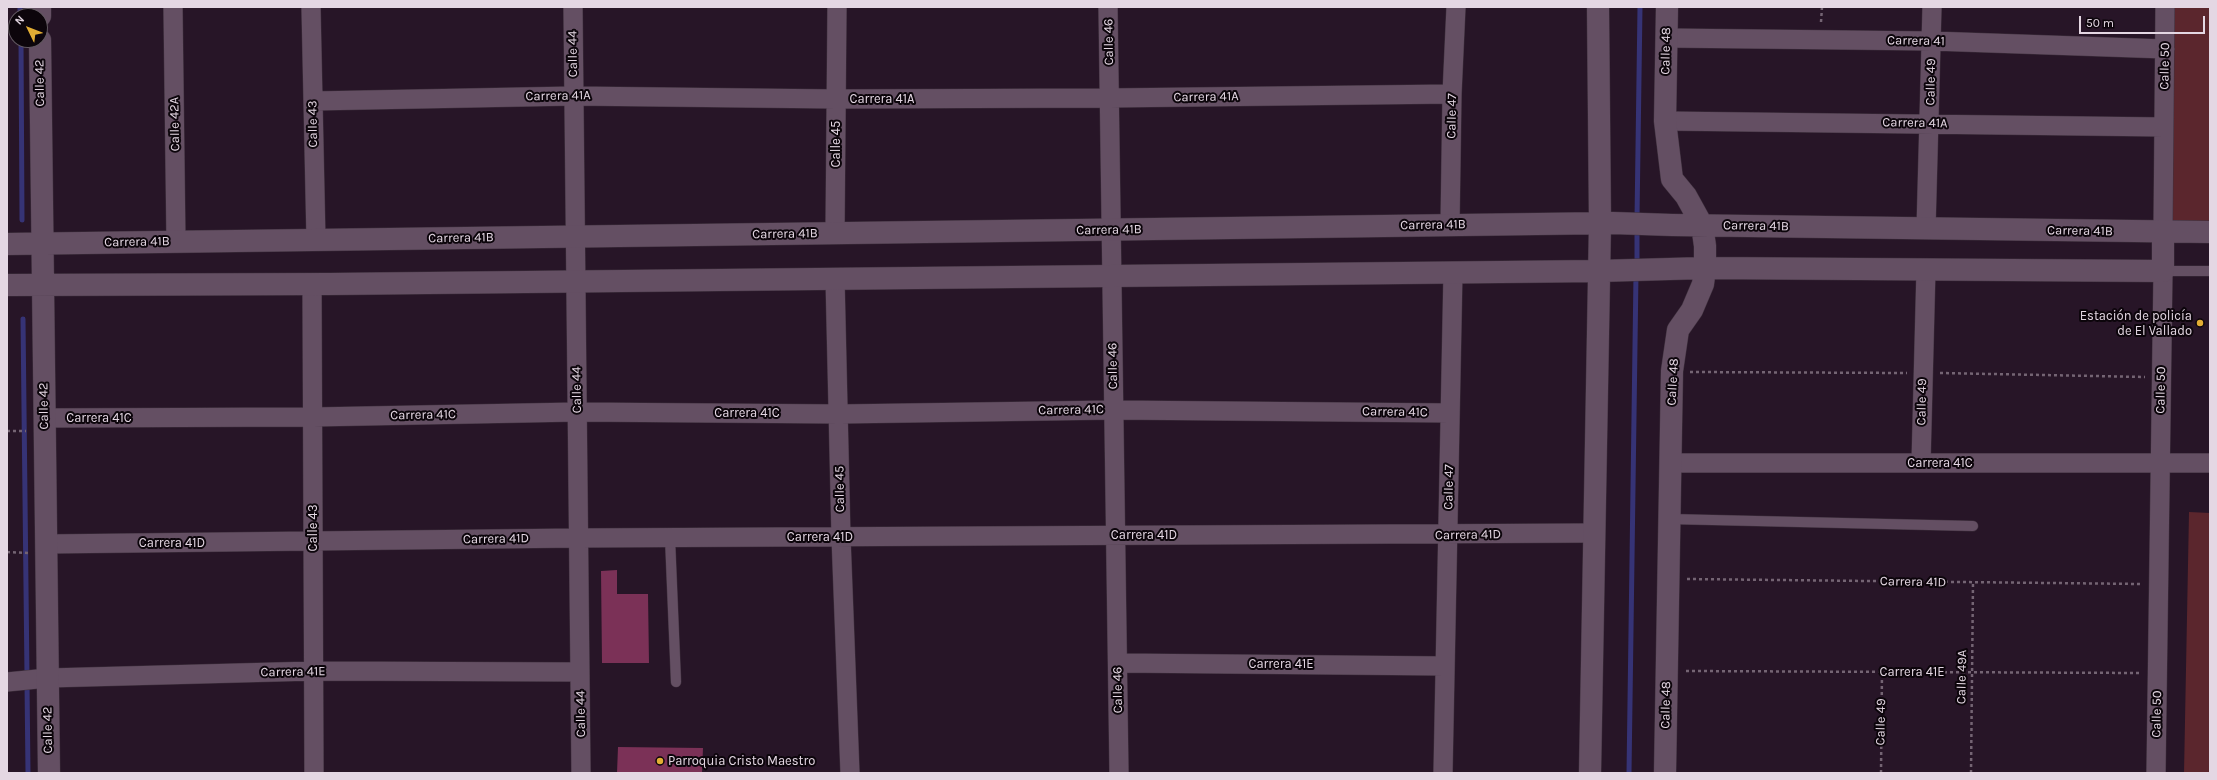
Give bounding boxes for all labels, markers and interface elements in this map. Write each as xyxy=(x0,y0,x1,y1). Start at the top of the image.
north arrow xyxy=(8,8,48,48)
scale bar xyxy=(2081,8,2207,34)
text: N xyxy=(12,13,27,27)
text: 50 m xyxy=(2086,16,2114,30)
street label: Calle 46 xyxy=(1101,18,1117,66)
street label: Calle 48 xyxy=(1658,27,1674,75)
street label: Calle 44 xyxy=(565,31,581,77)
street label: Carrera 41 xyxy=(1887,33,1945,49)
street label: Calle 50 xyxy=(2157,42,2173,90)
street label: Calle 49 xyxy=(1923,58,1939,106)
street label: Calle 42 xyxy=(32,59,48,107)
street label: Carrera 41A xyxy=(525,88,591,104)
street label: Carrera 41A xyxy=(1173,89,1239,105)
street label: Carrera 41A xyxy=(849,91,915,107)
street label: Calle 47 xyxy=(1444,93,1460,139)
street label: Calle 42A xyxy=(167,97,183,151)
street label: Calle 43 xyxy=(305,100,321,148)
street label: Carrera 41A xyxy=(1882,115,1948,131)
street label: Calle 45 xyxy=(828,121,844,167)
street label: Carrera 41B xyxy=(1400,217,1466,233)
street label: Carrera 41B xyxy=(1723,218,1789,234)
street label: Carrera 41B xyxy=(1076,222,1142,238)
street label: Carrera 41B xyxy=(2047,223,2113,239)
street label: Carrera 41B xyxy=(752,226,818,242)
street label: Carrera 41B xyxy=(428,230,494,246)
street label: Carrera 41B xyxy=(104,234,170,250)
place label: Estación de policía de El Vallado xyxy=(2080,308,2192,339)
marker: Estación de policía de El Vallado xyxy=(2195,318,2205,328)
street label: Calle 46 xyxy=(1105,342,1121,390)
street label: Calle 48 xyxy=(1664,358,1682,406)
street label: Calle 50 xyxy=(2153,366,2169,414)
street label: Calle 44 xyxy=(569,367,585,413)
street label: Calle 49 xyxy=(1914,378,1930,426)
street label: Calle 42 xyxy=(36,382,52,430)
street label: Carrera 41C xyxy=(1038,402,1104,418)
street label: Carrera 41C xyxy=(1362,404,1428,420)
street label: Carrera 41C xyxy=(714,405,780,421)
street label: Carrera 41C xyxy=(390,407,456,423)
street label: Carrera 41C xyxy=(66,410,132,426)
street label: Carrera 41C xyxy=(1907,455,1973,471)
street label: Calle 47 xyxy=(1441,464,1457,510)
street label: Calle 45 xyxy=(832,465,848,513)
street label: Calle 43 xyxy=(305,504,321,552)
street label: Carrera 41D xyxy=(1111,527,1177,543)
street label: Carrera 41D xyxy=(1435,527,1501,543)
street label: Carrera 41D xyxy=(787,529,853,545)
street label: Carrera 41D xyxy=(463,531,529,547)
street label: Carrera 41D xyxy=(139,535,205,551)
street label: Carrera 41D xyxy=(1880,574,1946,590)
street label: Calle 49A xyxy=(1954,650,1970,704)
street label: Carrera 41E xyxy=(1248,656,1314,672)
street label: Carrera 41E xyxy=(260,664,326,680)
street label: Carrera 41E xyxy=(1879,664,1945,680)
street label: Calle 46 xyxy=(1110,666,1126,714)
street label: Calle 48 xyxy=(1658,681,1674,729)
street label: Calle 50 xyxy=(2149,690,2165,738)
street label: Calle 44 xyxy=(573,691,589,737)
street label: Calle 49 xyxy=(1873,698,1889,746)
street label: Calle 42 xyxy=(40,706,56,754)
place label: Parroquia Cristo Maestro xyxy=(668,753,815,769)
marker: Parroquia Cristo Maestro xyxy=(655,756,665,766)

